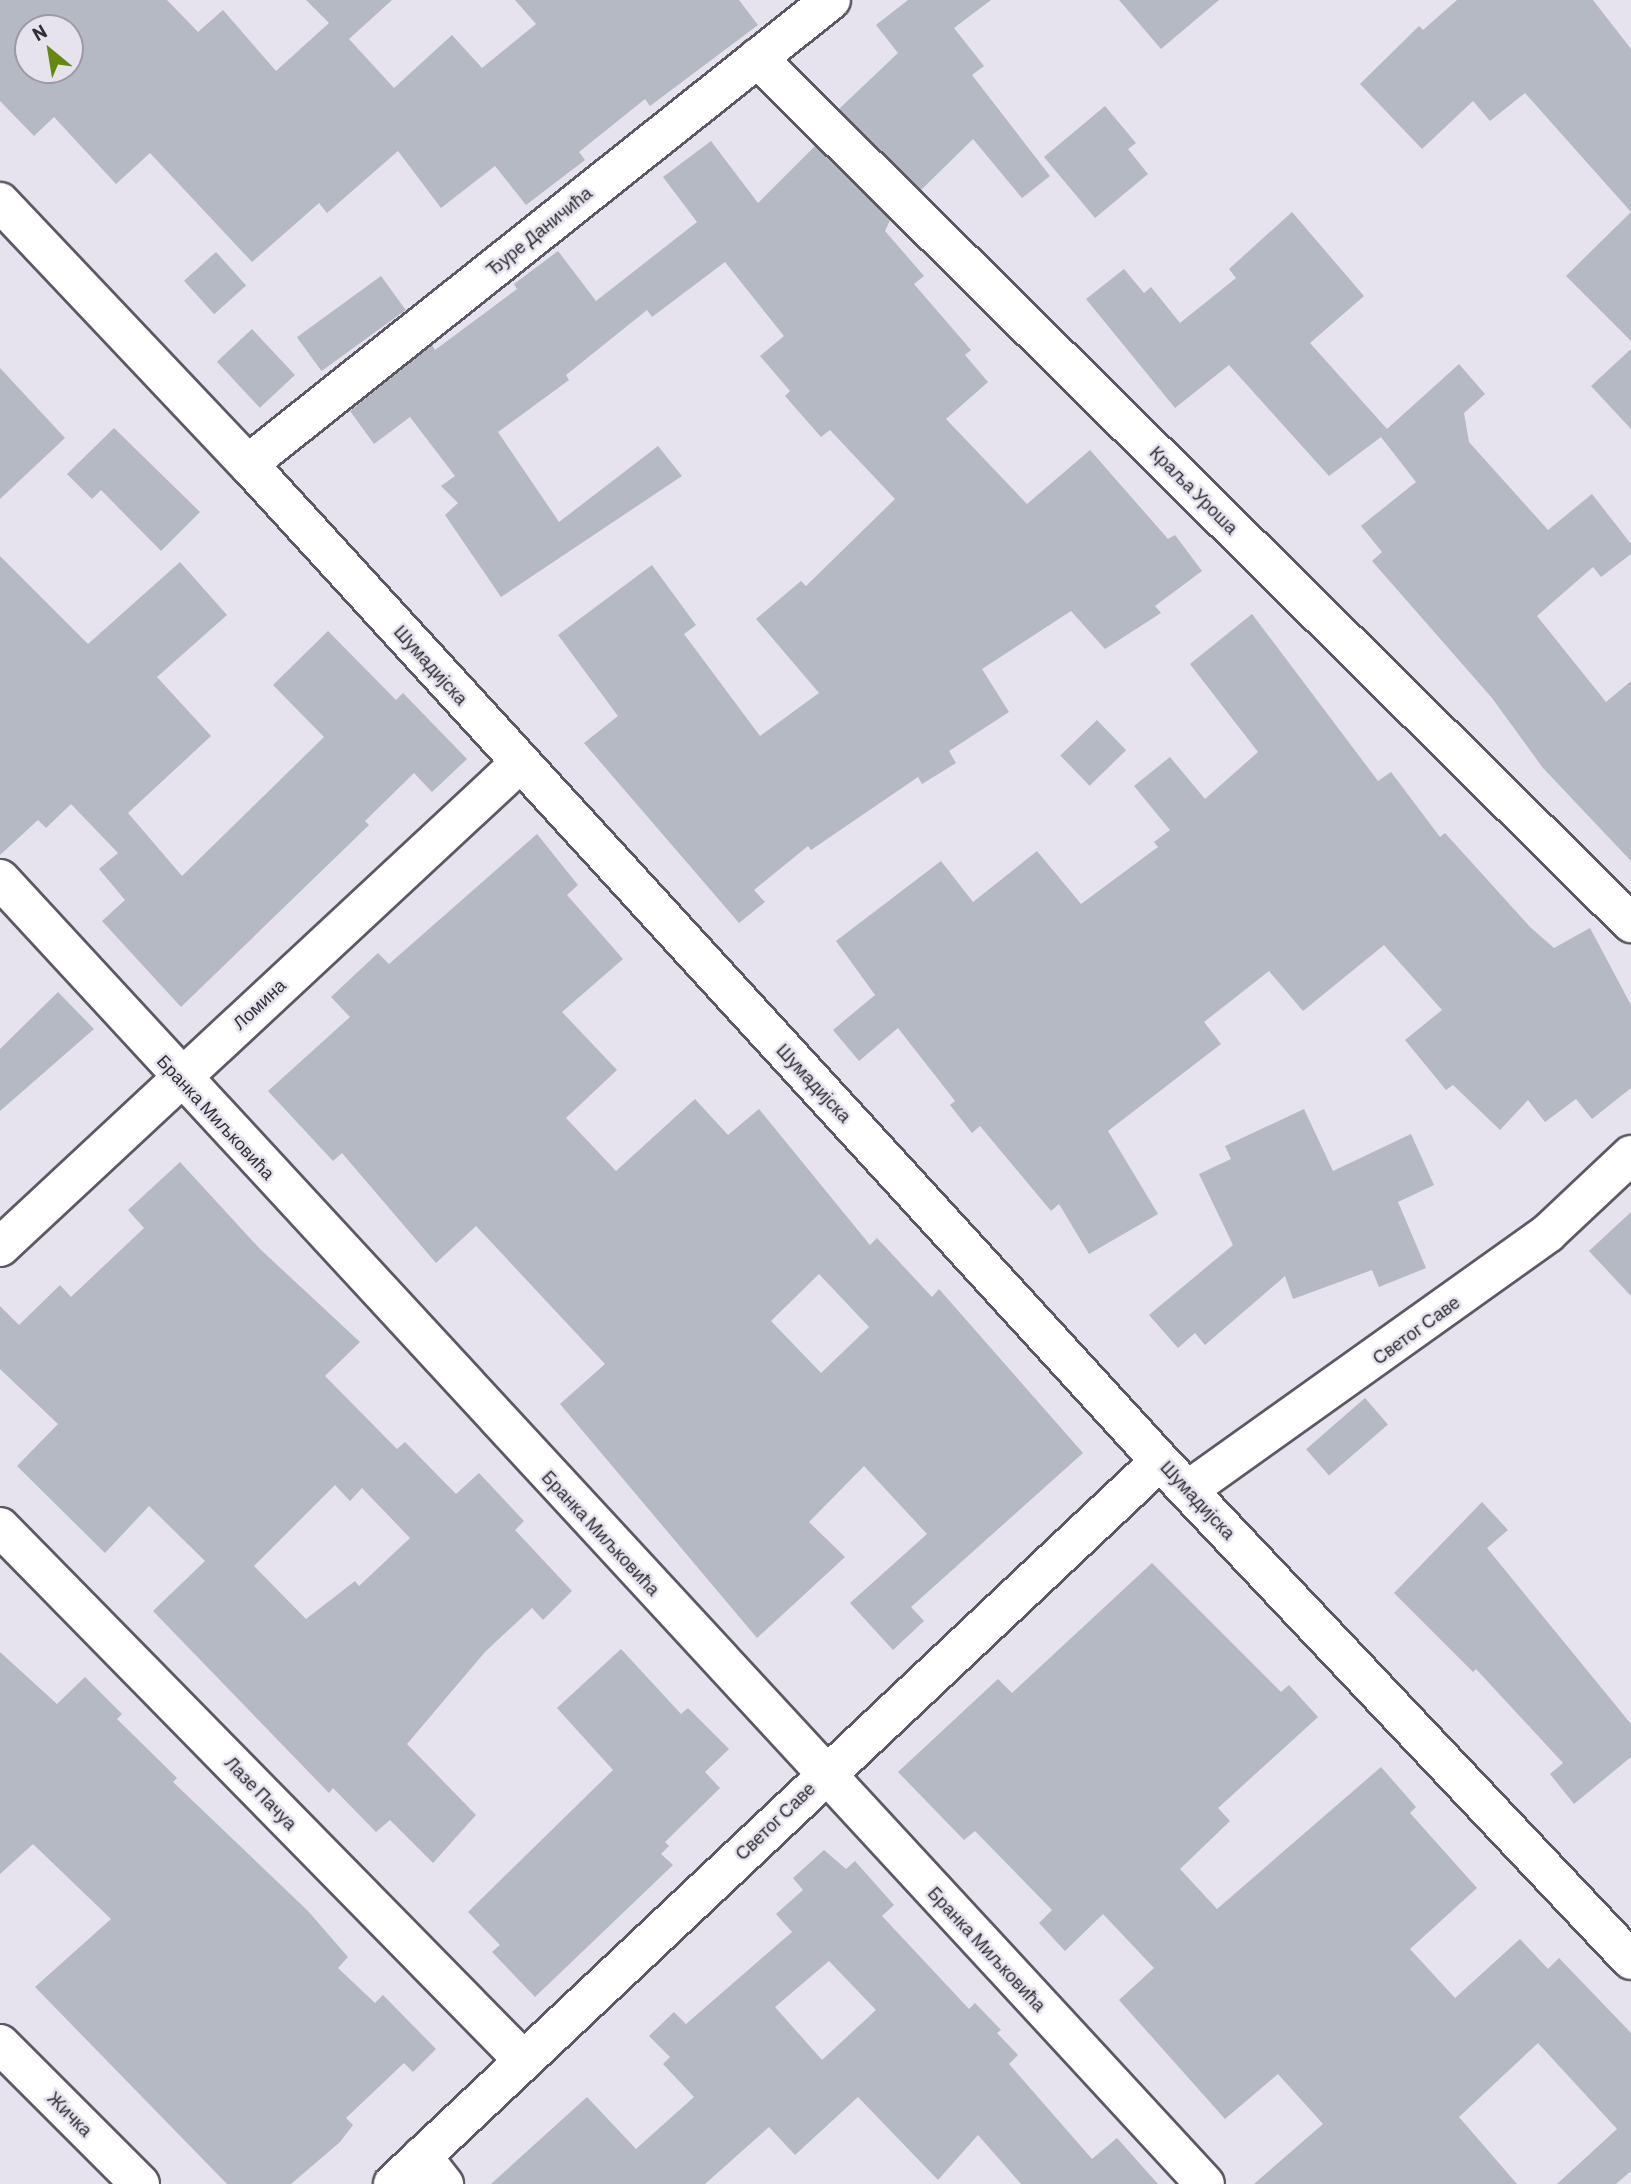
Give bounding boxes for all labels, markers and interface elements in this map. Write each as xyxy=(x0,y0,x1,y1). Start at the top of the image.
north arrow xyxy=(14,14,84,84)
text: N xyxy=(28,19,50,45)
street label: Ђуре Даничића xyxy=(482,182,596,280)
street label: Краља Уроша xyxy=(1146,442,1242,538)
street label: Шумадијска xyxy=(390,621,472,709)
street label: Ломина xyxy=(228,974,290,1034)
street label: Шумадијска xyxy=(772,1039,856,1127)
street label: Бранка Миљковића xyxy=(153,1050,279,1184)
street label: Светог Саве xyxy=(1368,1291,1464,1369)
street label: Шумадијска xyxy=(1156,1456,1240,1544)
street label: Бранка Миљковића xyxy=(538,1466,664,1600)
street label: Лазе Пачуа xyxy=(221,1752,301,1834)
street label: Светог Саве xyxy=(731,1778,819,1864)
street label: Бранка Миљковића xyxy=(924,1882,1050,2016)
street label: Жичка xyxy=(43,2087,97,2141)

